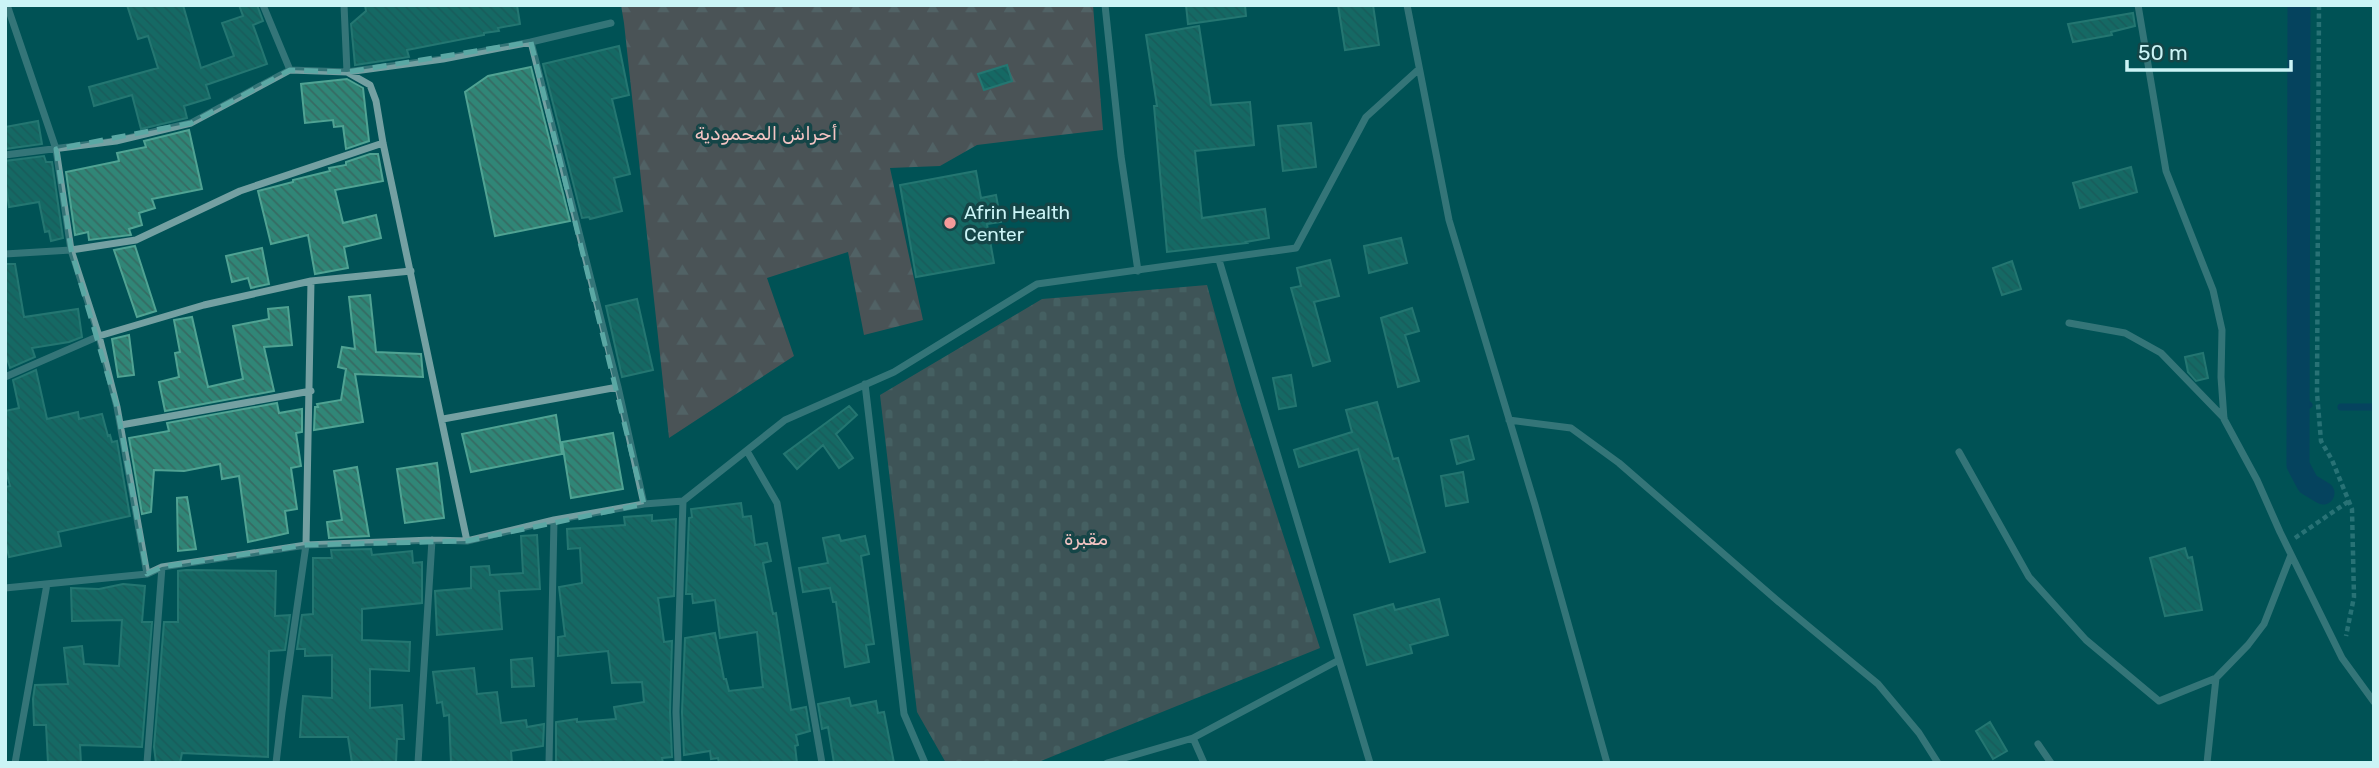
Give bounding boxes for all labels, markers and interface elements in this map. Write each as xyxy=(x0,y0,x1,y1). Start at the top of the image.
scale bar xyxy=(2127,28,2292,72)
text: 50 m xyxy=(2138,40,2188,65)
park label: أحراش المحمودية xyxy=(695,122,837,145)
place label: Afrin Health Center xyxy=(964,201,1070,246)
marker: Afrin Health Center xyxy=(942,215,958,231)
park label: مقبرة xyxy=(1064,527,1108,550)

